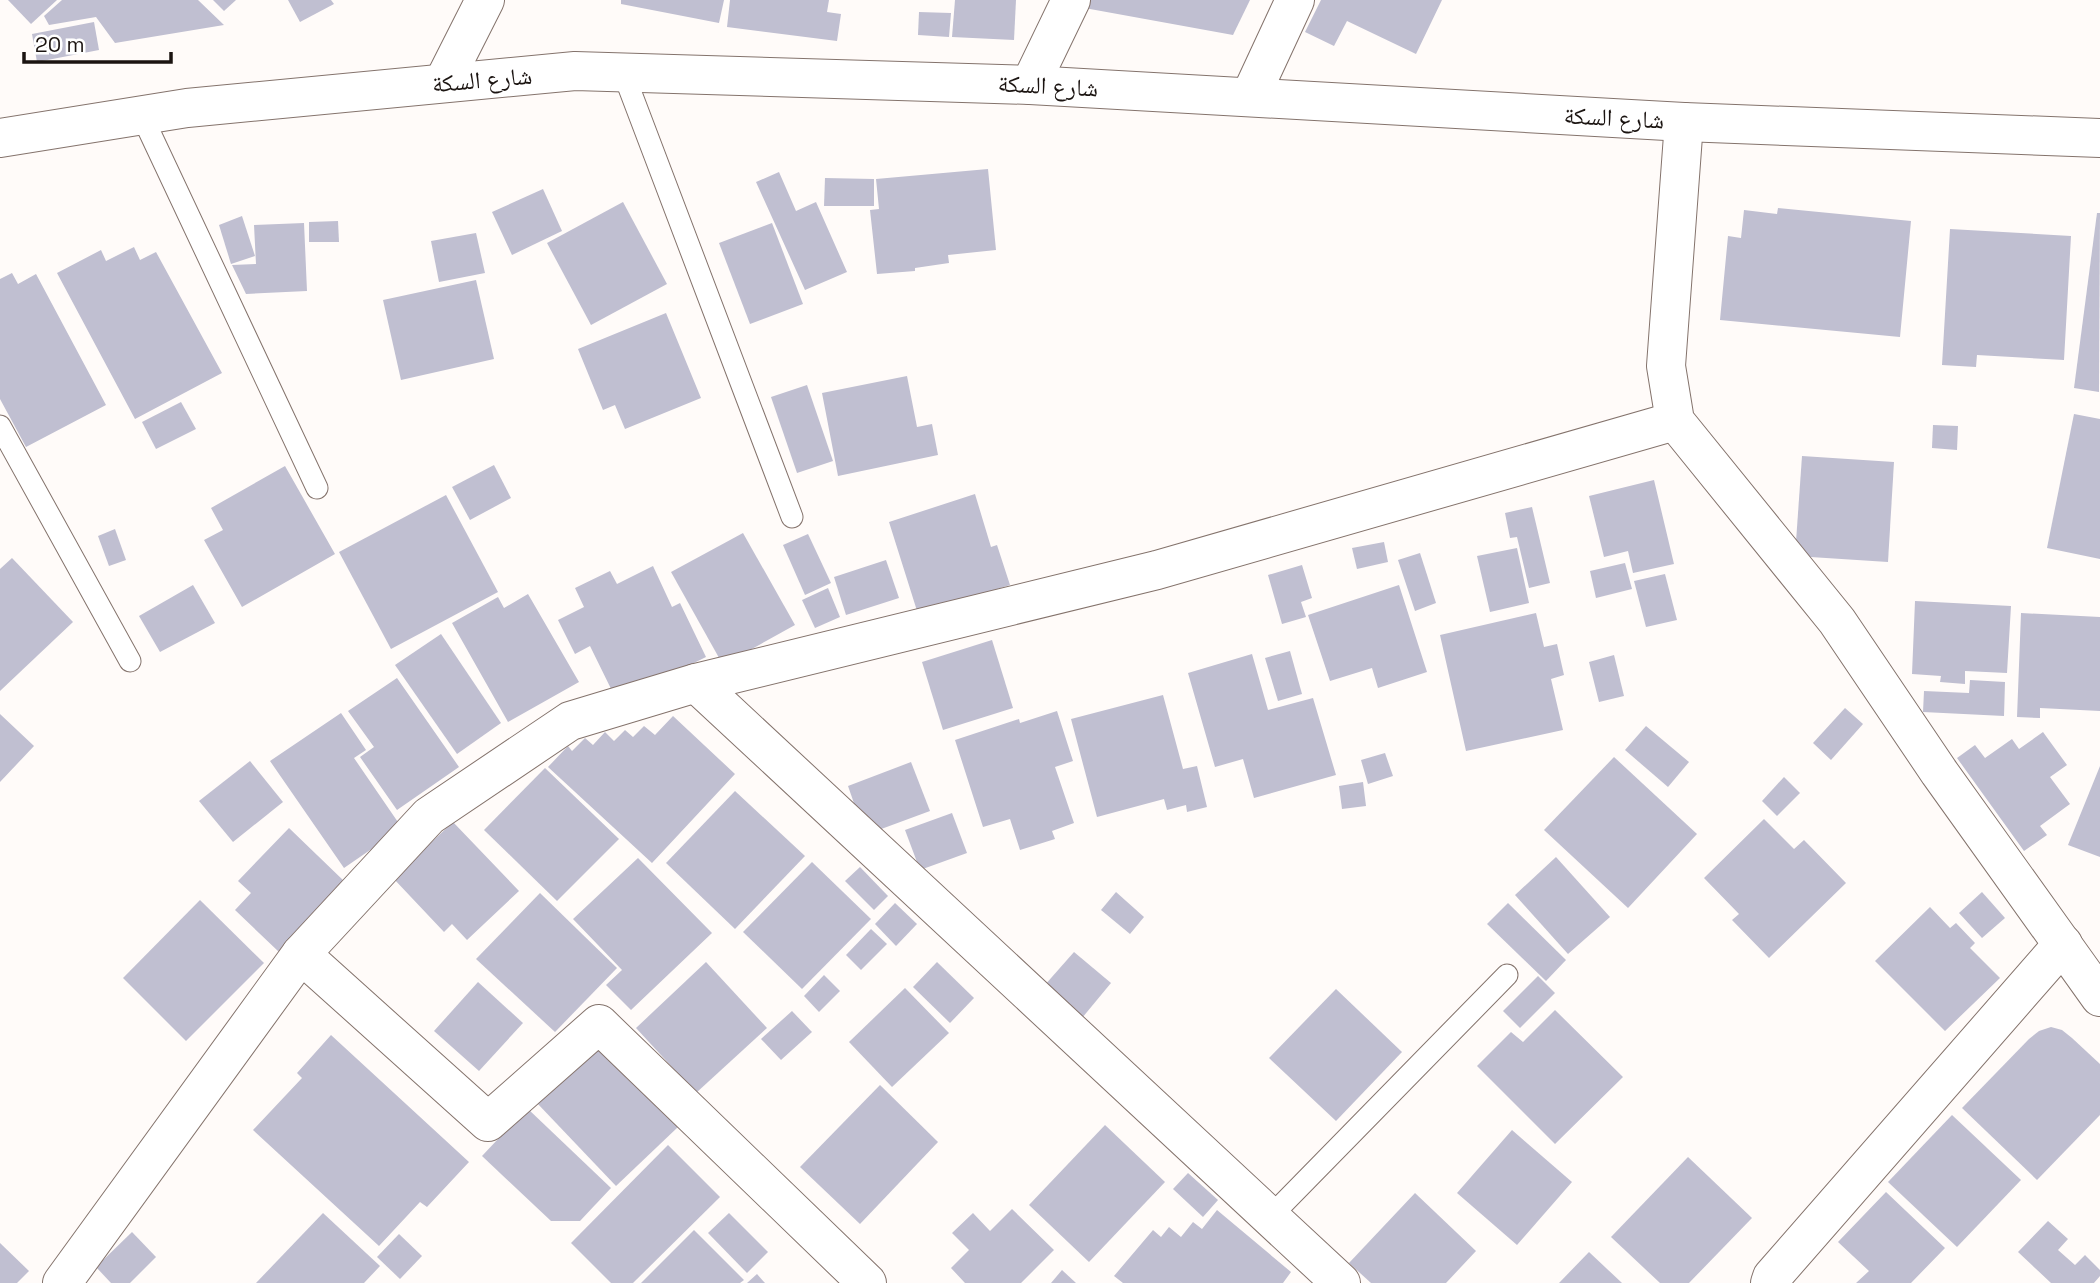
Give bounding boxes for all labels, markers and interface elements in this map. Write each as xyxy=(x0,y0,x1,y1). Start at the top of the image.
scale bar xyxy=(24,21,172,65)
text: 20 m xyxy=(35,31,85,58)
street label: شارع السكة xyxy=(431,60,533,99)
street label: شارع السكة xyxy=(997,67,1099,104)
street label: شارع السكة xyxy=(1563,99,1665,136)

